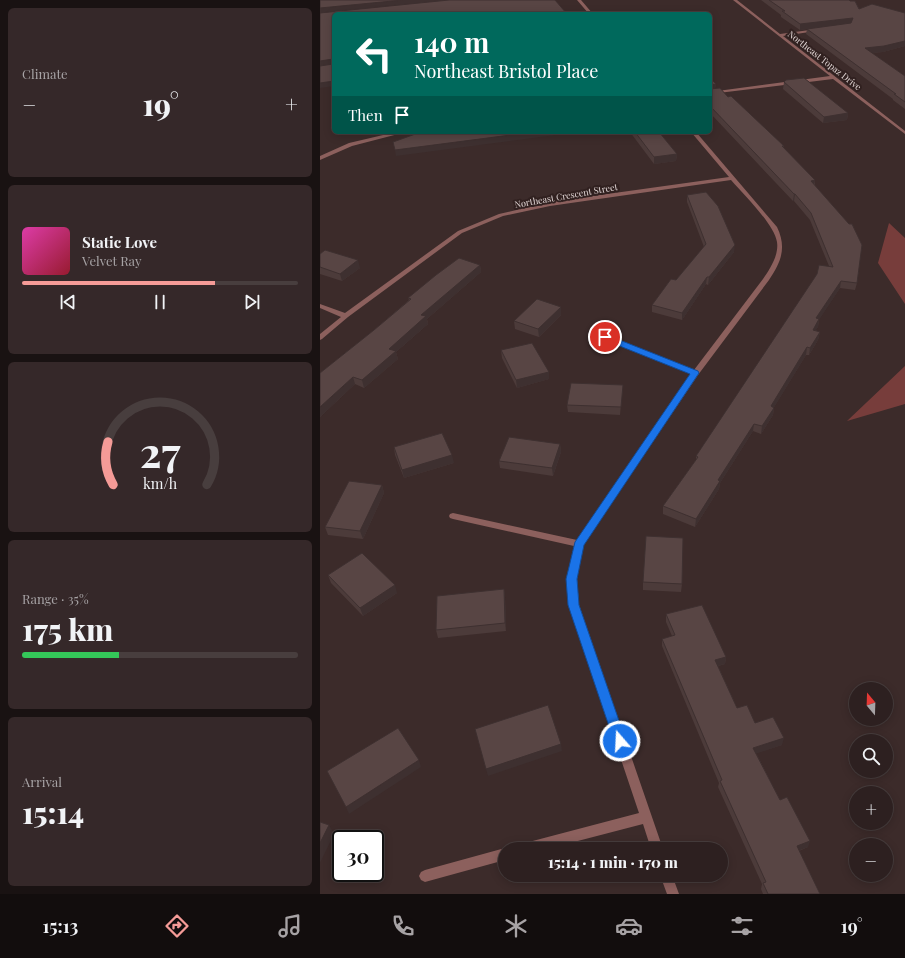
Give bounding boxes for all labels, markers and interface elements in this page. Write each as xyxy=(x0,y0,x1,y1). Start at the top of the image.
text: 140 m xyxy=(414,23,489,60)
icon: left xyxy=(348,28,400,80)
street label: Northeast Topaz Drive xyxy=(786,28,865,93)
text: Northeast Bristol Place xyxy=(414,59,598,83)
text: Climate xyxy=(22,65,68,82)
text: 19° xyxy=(142,84,179,124)
text: − xyxy=(22,89,36,119)
text: + xyxy=(285,89,298,119)
icon: arrive xyxy=(391,104,413,126)
text: Then xyxy=(348,105,383,125)
street label: Northeast Crescent Street xyxy=(514,180,619,210)
text: Static Love xyxy=(82,232,157,252)
text: Velvet Ray xyxy=(82,252,142,269)
icon: previous xyxy=(57,291,79,313)
icon: pause xyxy=(149,291,171,313)
icon: next xyxy=(241,291,263,313)
pin xyxy=(588,320,622,354)
icon: arrive xyxy=(594,326,616,348)
text: 27 xyxy=(140,423,180,478)
text: km/h xyxy=(143,474,178,493)
text: Range · 35% xyxy=(22,590,89,607)
text: 175 km xyxy=(22,609,113,649)
north arrow xyxy=(849,682,893,726)
map controls xyxy=(849,682,893,882)
position arrow xyxy=(599,720,641,762)
button: search xyxy=(849,734,893,778)
text: Arrival xyxy=(22,773,62,790)
button: + xyxy=(849,786,893,830)
text: 15:14 xyxy=(22,792,84,832)
speed limit sign: 30 xyxy=(332,830,384,882)
button: − xyxy=(849,838,893,882)
text: 15:14 · 1 min · 170 m xyxy=(548,852,678,872)
icon: directions xyxy=(163,912,191,940)
icon: music xyxy=(276,912,304,940)
icon: phone xyxy=(389,912,417,940)
icon: climate xyxy=(502,912,530,940)
icon: car xyxy=(615,912,643,940)
icon: filters xyxy=(728,912,756,940)
text: 15:13 xyxy=(42,914,78,938)
text: 19° xyxy=(841,914,863,938)

